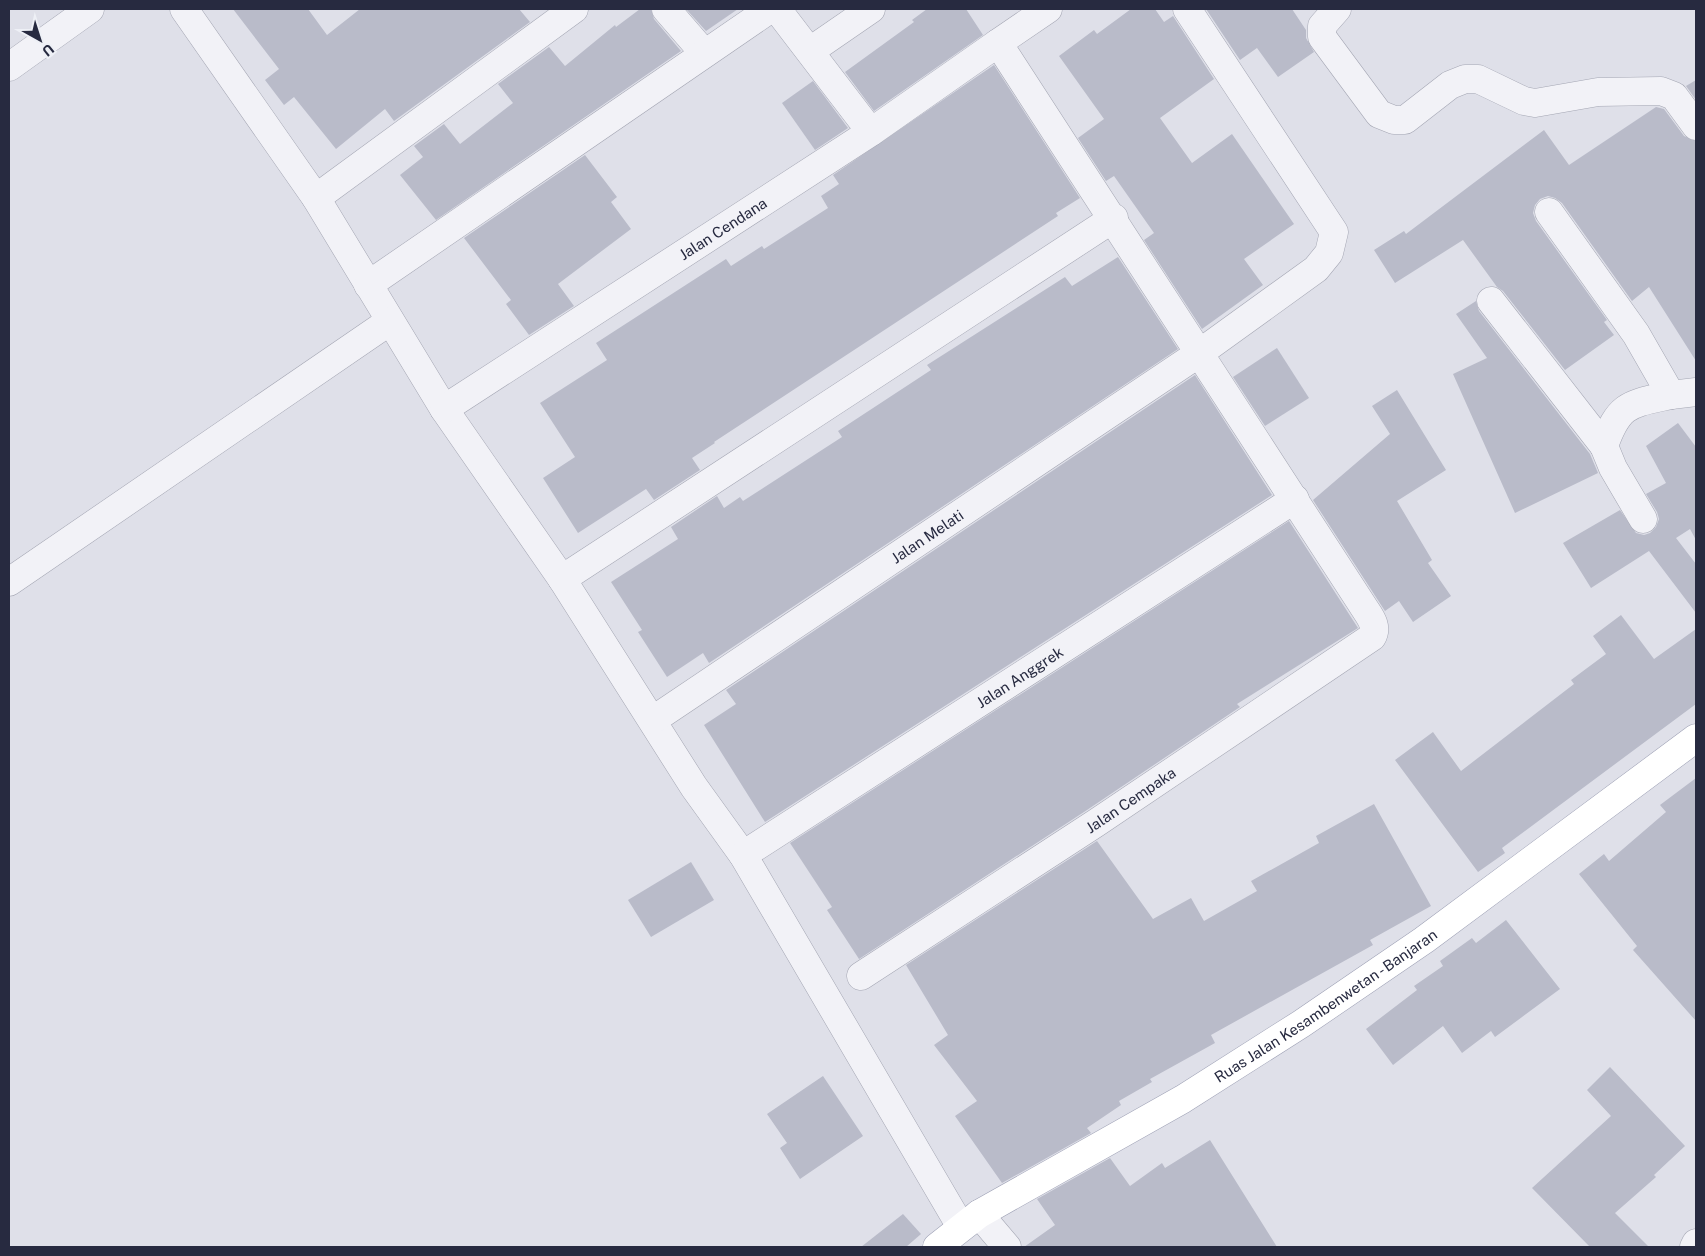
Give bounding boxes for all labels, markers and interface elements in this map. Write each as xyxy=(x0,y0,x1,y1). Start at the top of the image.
north arrow xyxy=(15,15,65,65)
text: U xyxy=(39,41,57,60)
street label: Jalan Cendana xyxy=(676,194,769,263)
street label: Jalan Melati xyxy=(888,506,966,566)
street label: Jalan Anggrek xyxy=(973,643,1066,711)
street label: Jalan Cempaka xyxy=(1082,763,1179,836)
street label: Ruas Jalan Kesambenwetan - Banjaran xyxy=(1211,925,1440,1085)

